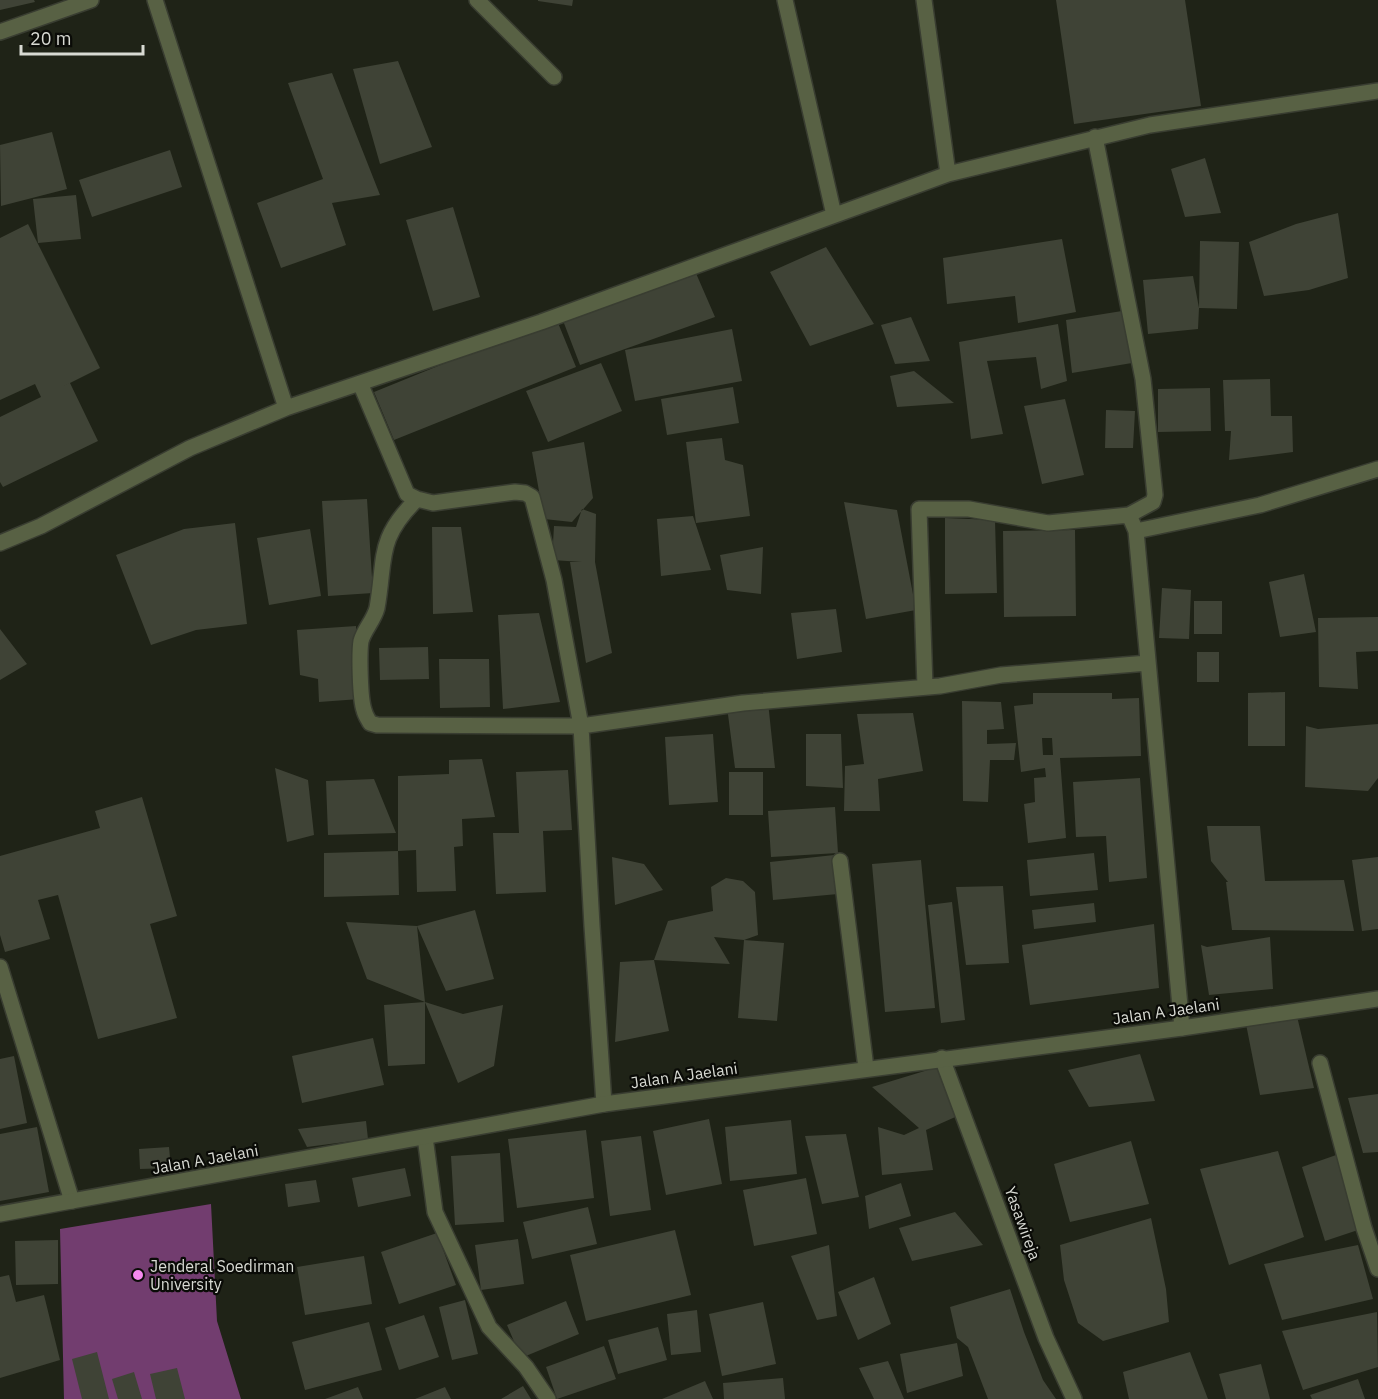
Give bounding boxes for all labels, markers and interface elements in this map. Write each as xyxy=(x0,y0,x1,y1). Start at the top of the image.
scale bar xyxy=(21,18,142,56)
text: 20 m xyxy=(30,27,72,50)
street label: Jalan A Jaelani xyxy=(1111,994,1221,1028)
street label: Jalan A Jaelani xyxy=(629,1058,739,1092)
street label: Jalan A Jaelani xyxy=(150,1140,260,1178)
street label: Yasawireja xyxy=(1000,1183,1046,1263)
place label: Jenderal Soedirman University xyxy=(150,1256,294,1294)
marker: Jenderal Soedirman University xyxy=(131,1268,145,1282)

